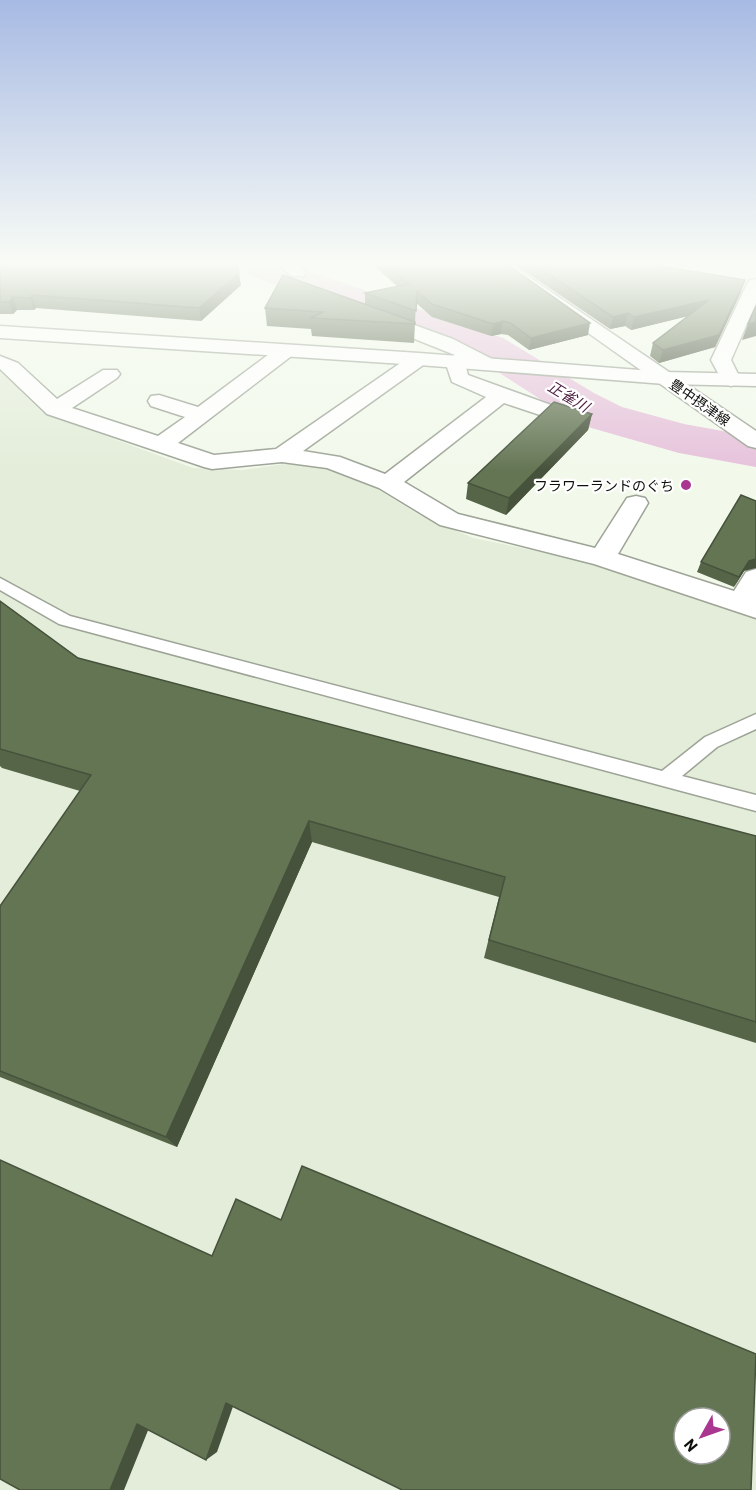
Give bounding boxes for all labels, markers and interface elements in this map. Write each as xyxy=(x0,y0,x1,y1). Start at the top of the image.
street label: 豊中摂津線 xyxy=(666,375,734,429)
water label: 正雀川 xyxy=(545,377,595,416)
place label: フラワーランドのぐち xyxy=(534,477,674,494)
marker: フラワーランドのぐち xyxy=(679,478,693,492)
north arrow xyxy=(672,1406,732,1466)
text: N xyxy=(679,1436,701,1456)

